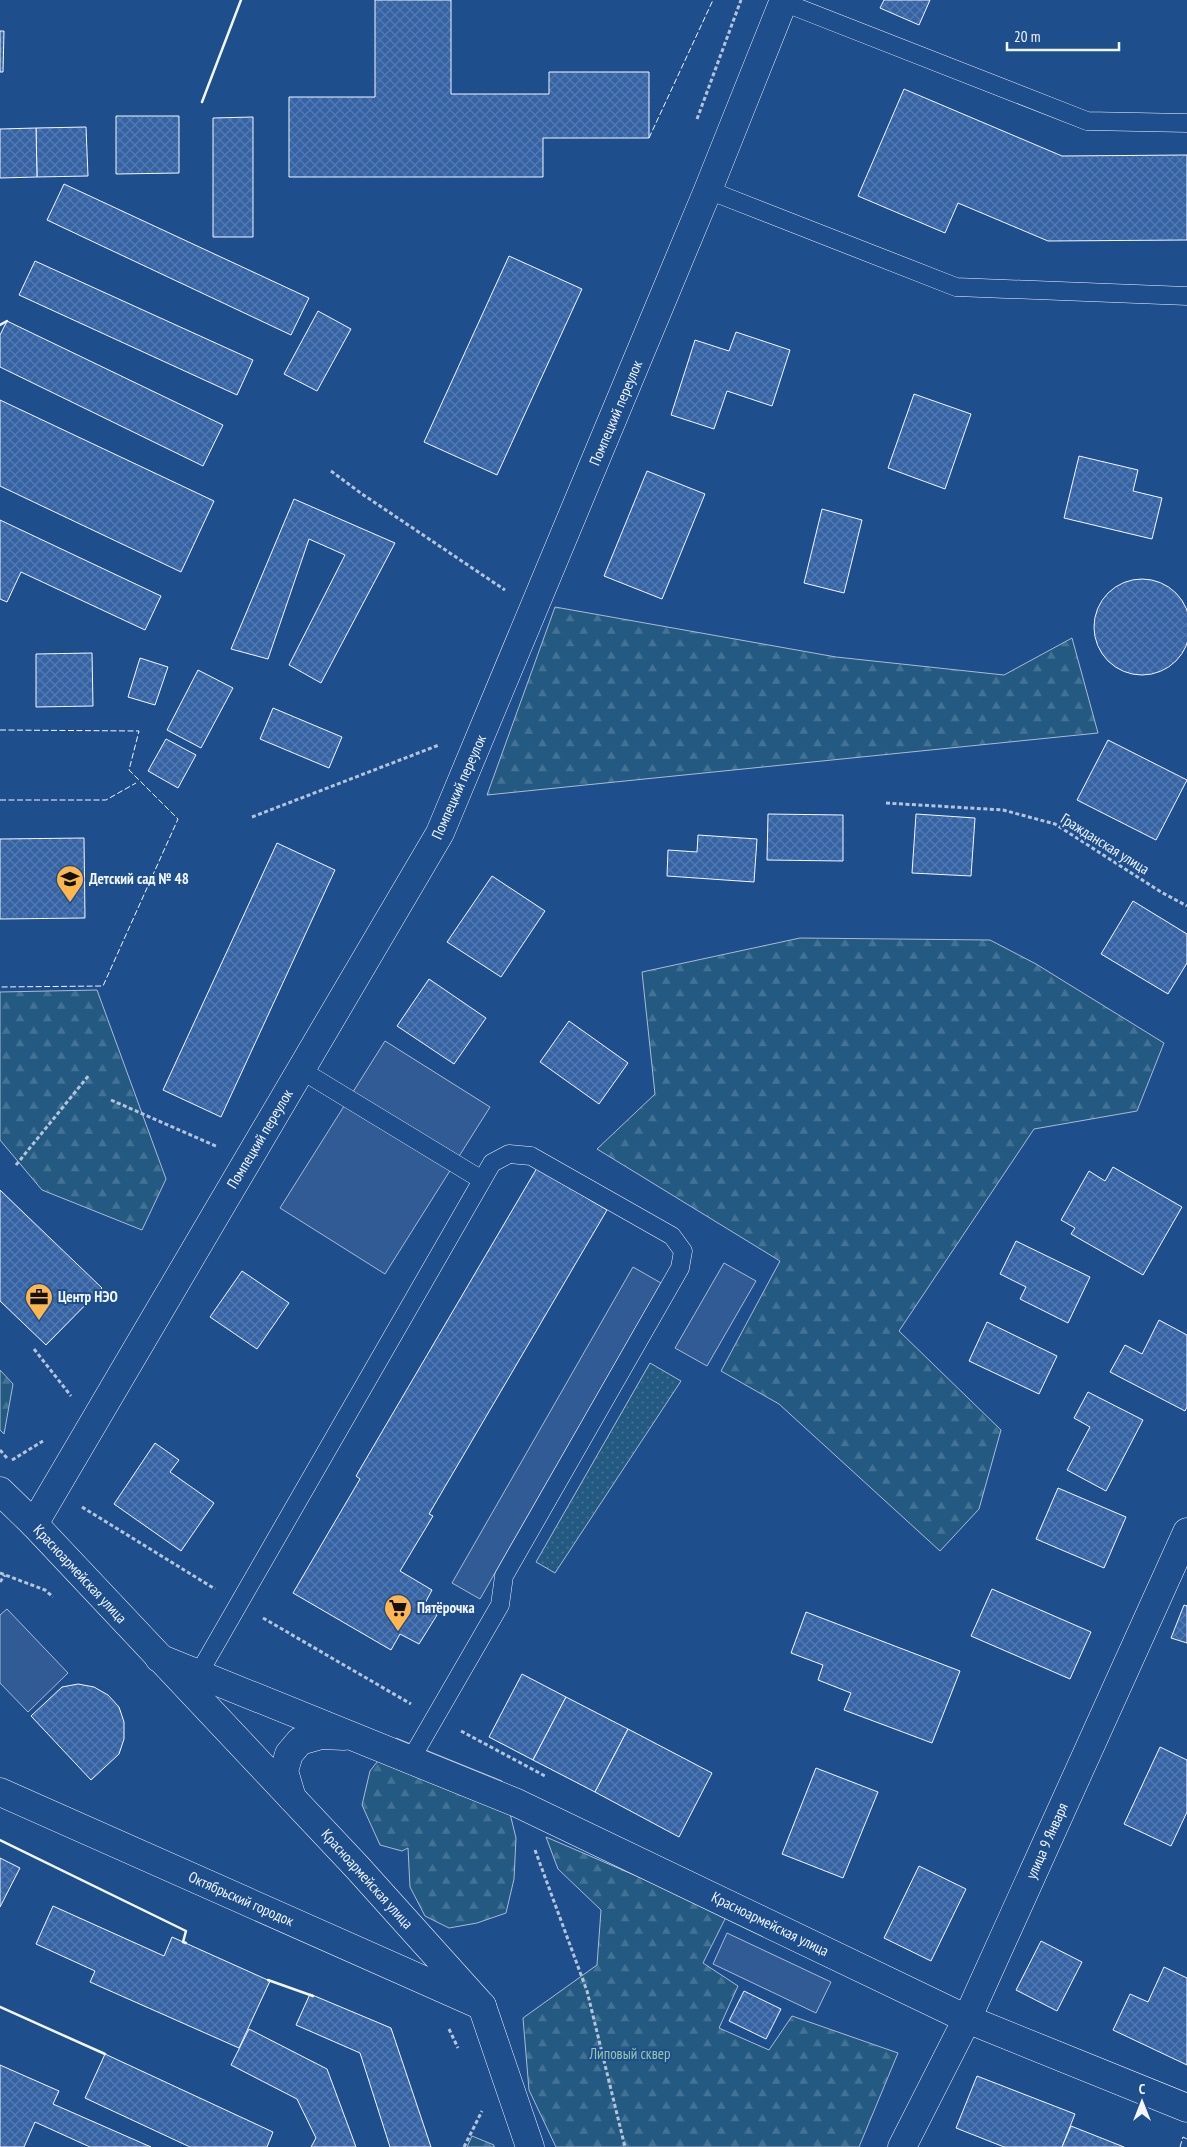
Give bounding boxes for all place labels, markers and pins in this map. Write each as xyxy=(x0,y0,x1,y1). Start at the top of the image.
school or university icon: Детский сад № 48 xyxy=(55,864,85,903)
place label: Детский сад № 48 xyxy=(89,869,189,888)
office icon: Центр НЭО xyxy=(24,1282,54,1321)
place label: Центр НЭО xyxy=(58,1287,118,1306)
supermarket icon: Пятёрочка xyxy=(383,1593,413,1632)
place label: Пятёрочка xyxy=(417,1598,475,1617)

